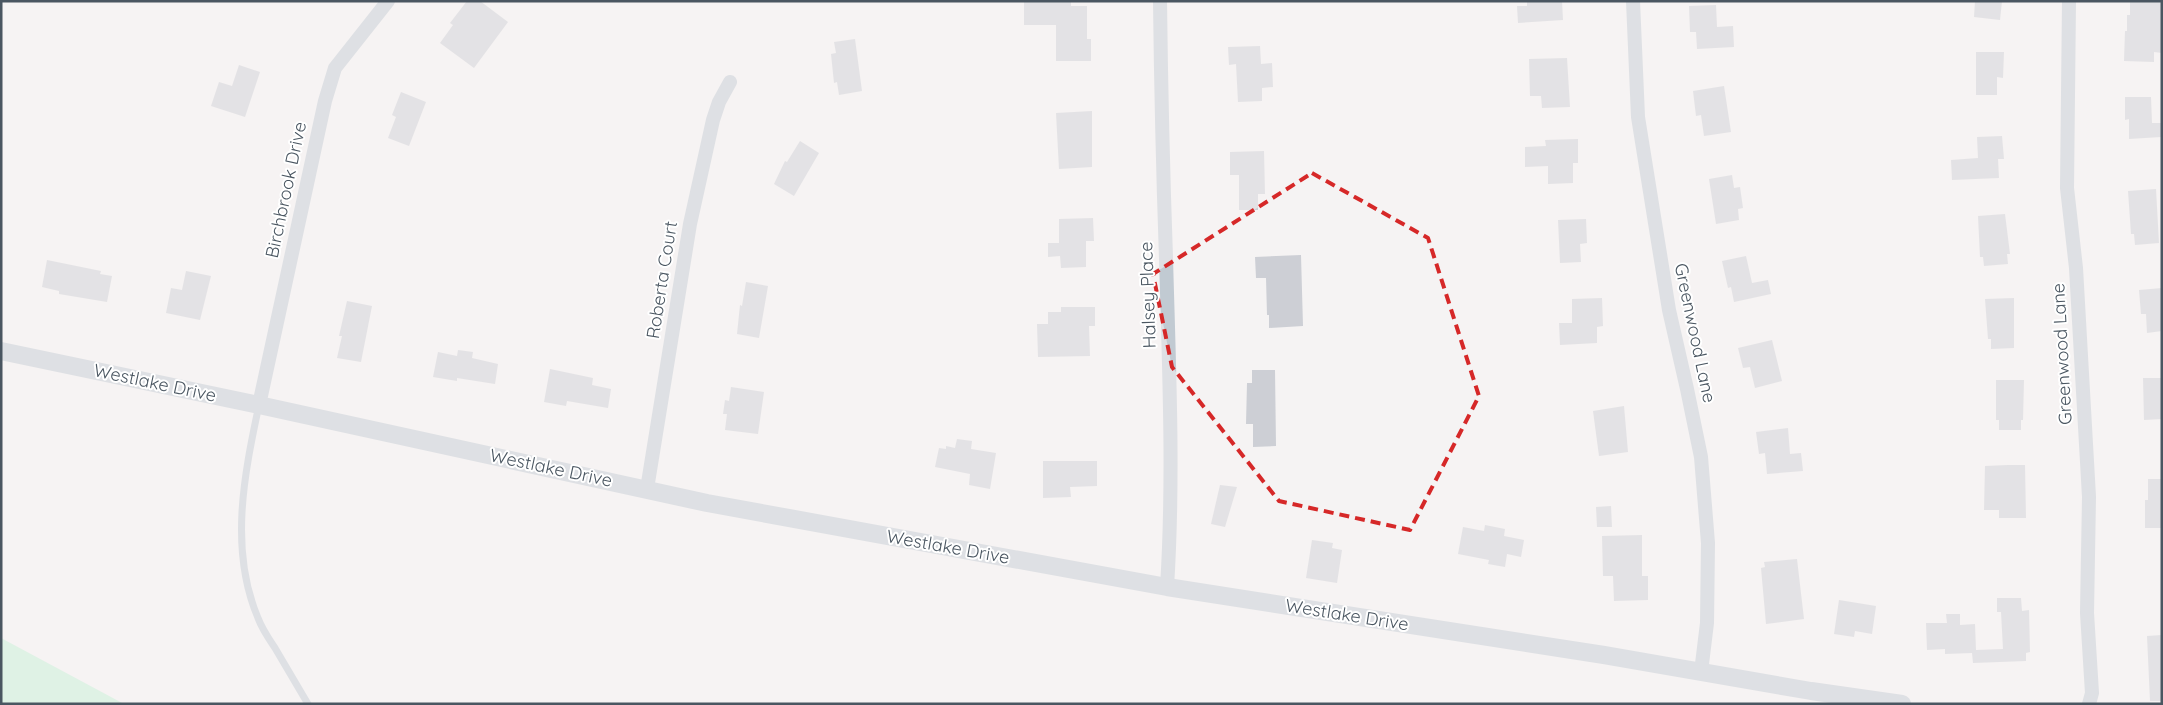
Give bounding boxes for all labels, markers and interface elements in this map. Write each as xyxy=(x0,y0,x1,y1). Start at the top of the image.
street label: Birchbrook Drive xyxy=(260,120,311,260)
street label: Roberta Court xyxy=(641,220,682,340)
street label: Halsey Place xyxy=(1134,241,1161,349)
street label: Greenwood Lane xyxy=(1669,261,1721,405)
street label: Greenwood Lane xyxy=(2046,283,2077,426)
street label: Westlake Drive xyxy=(92,358,218,407)
street label: Westlake Drive xyxy=(488,443,614,492)
street label: Westlake Drive xyxy=(885,524,1011,569)
street label: Westlake Drive xyxy=(1284,593,1410,636)

